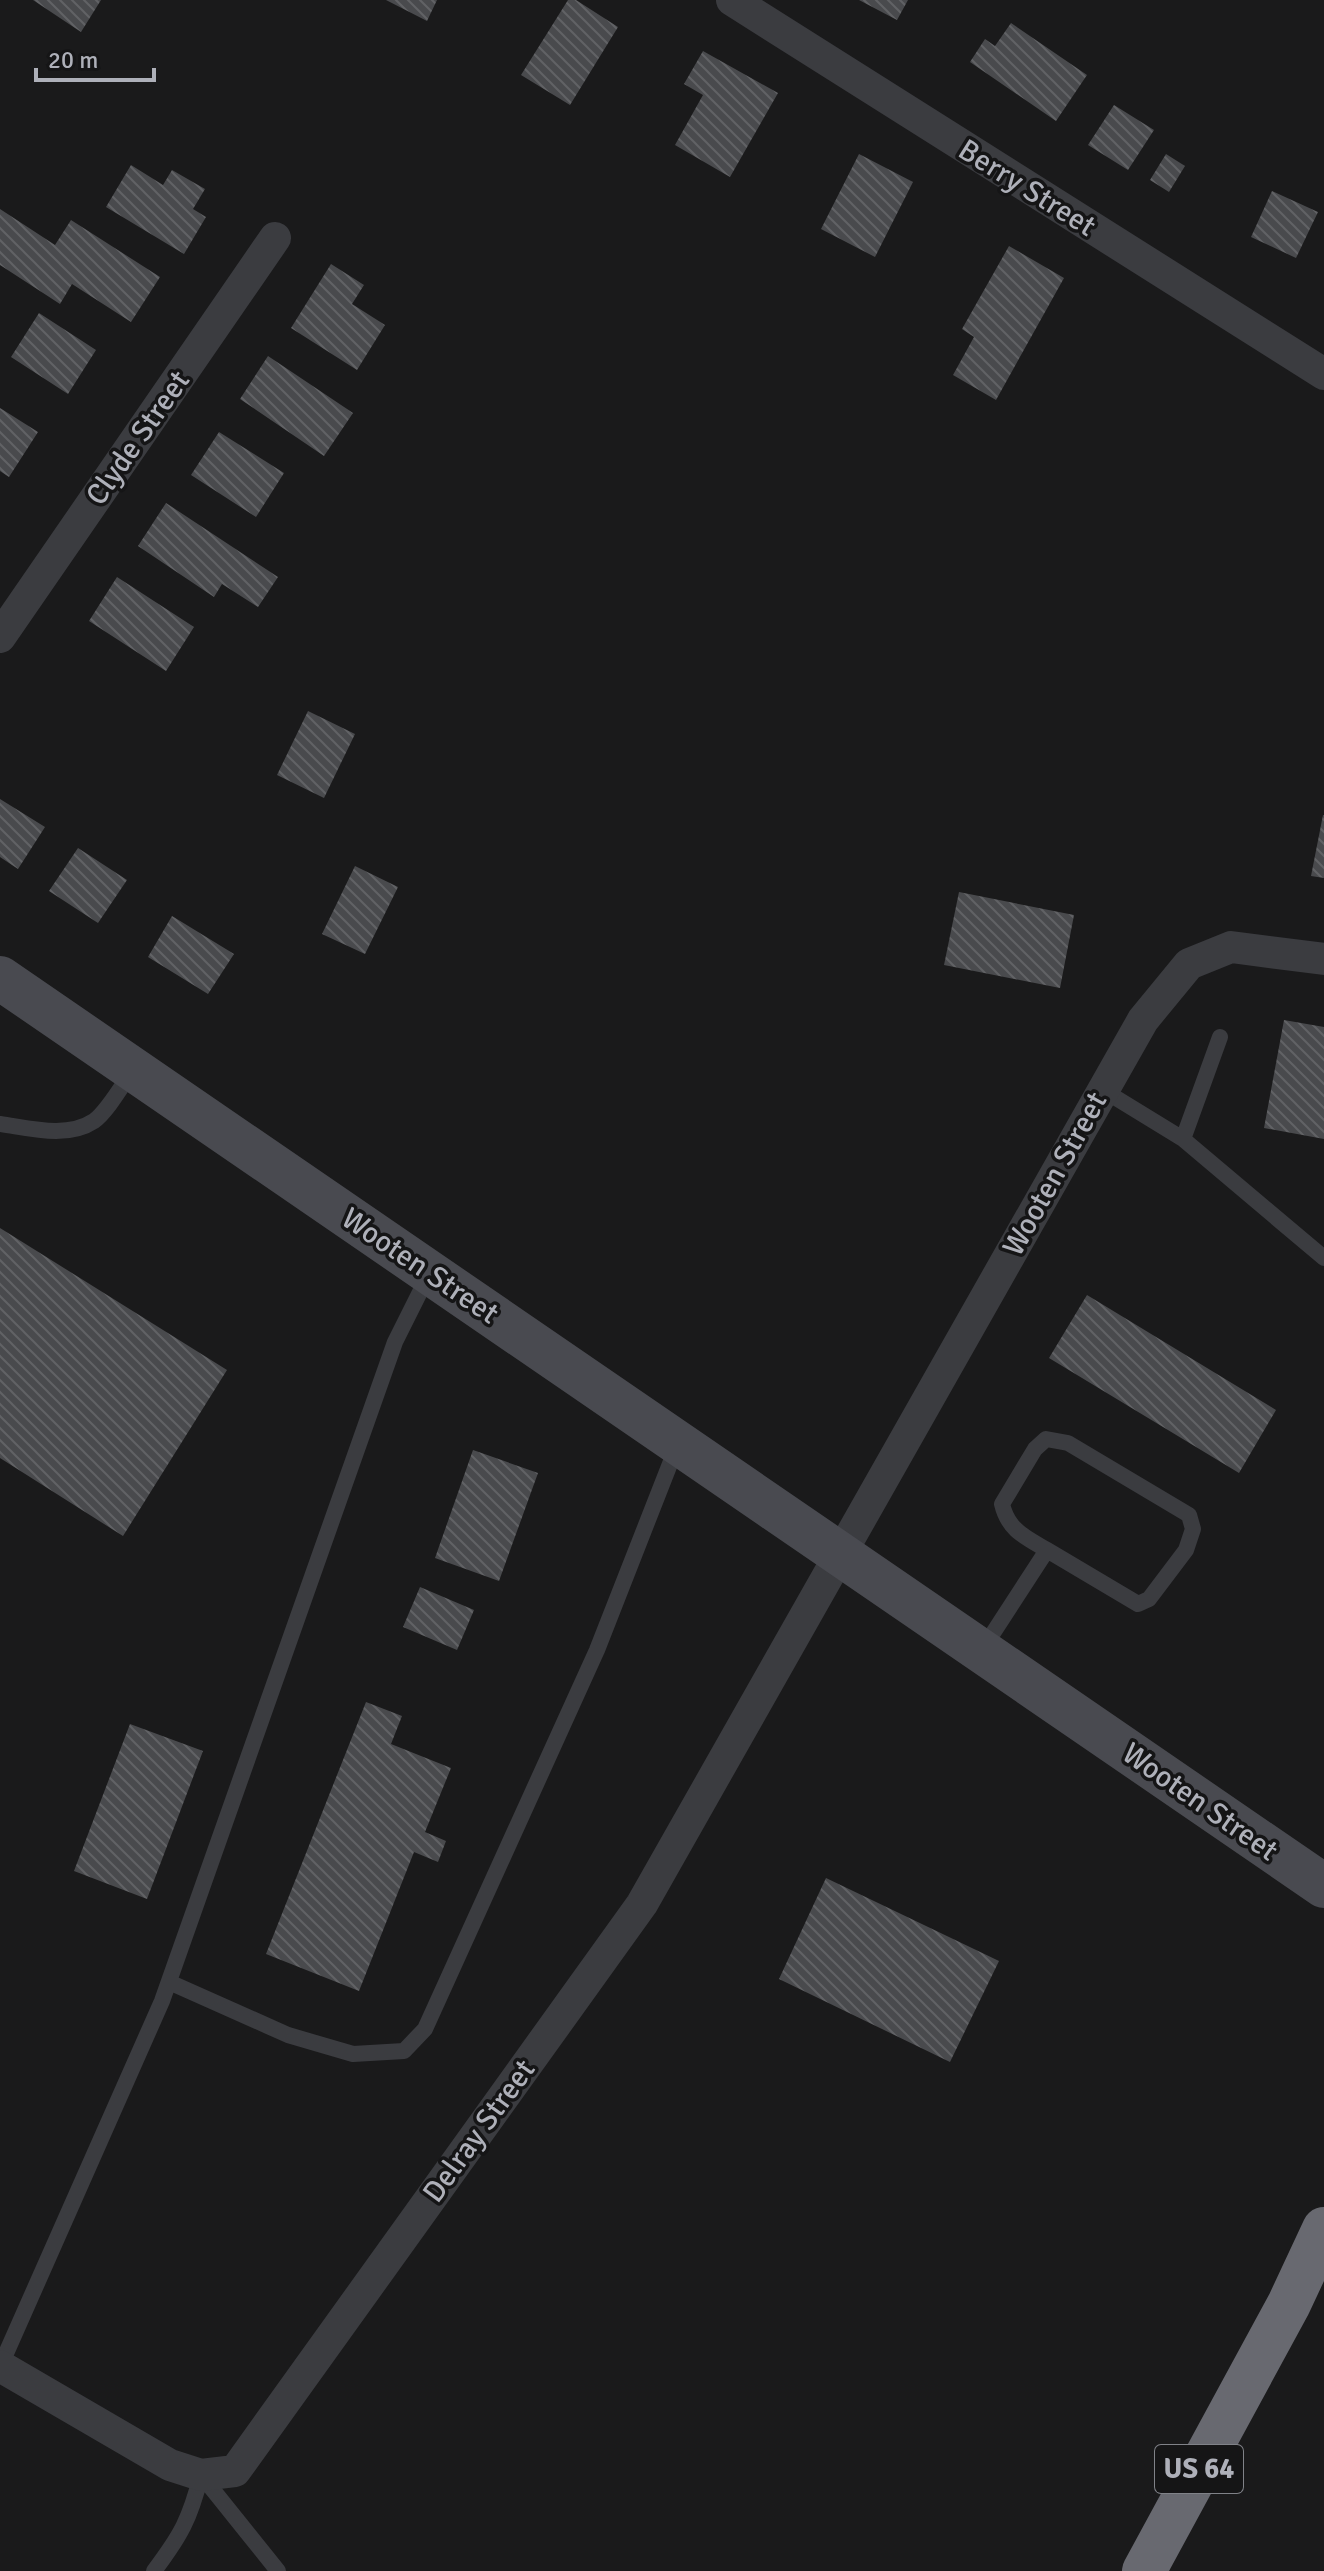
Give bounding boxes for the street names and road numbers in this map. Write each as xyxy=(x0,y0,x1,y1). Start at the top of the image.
street label: Berry Street xyxy=(952,131,1102,245)
street label: Clyde Street xyxy=(78,363,198,513)
street label: Wooten Street xyxy=(995,1086,1115,1262)
street label: Wooten Street xyxy=(334,1200,506,1332)
street label: Wooten Street xyxy=(1115,1735,1285,1869)
street label: Delray Street xyxy=(415,2052,543,2210)
road number: US 64 xyxy=(1155,2445,1243,2493)

